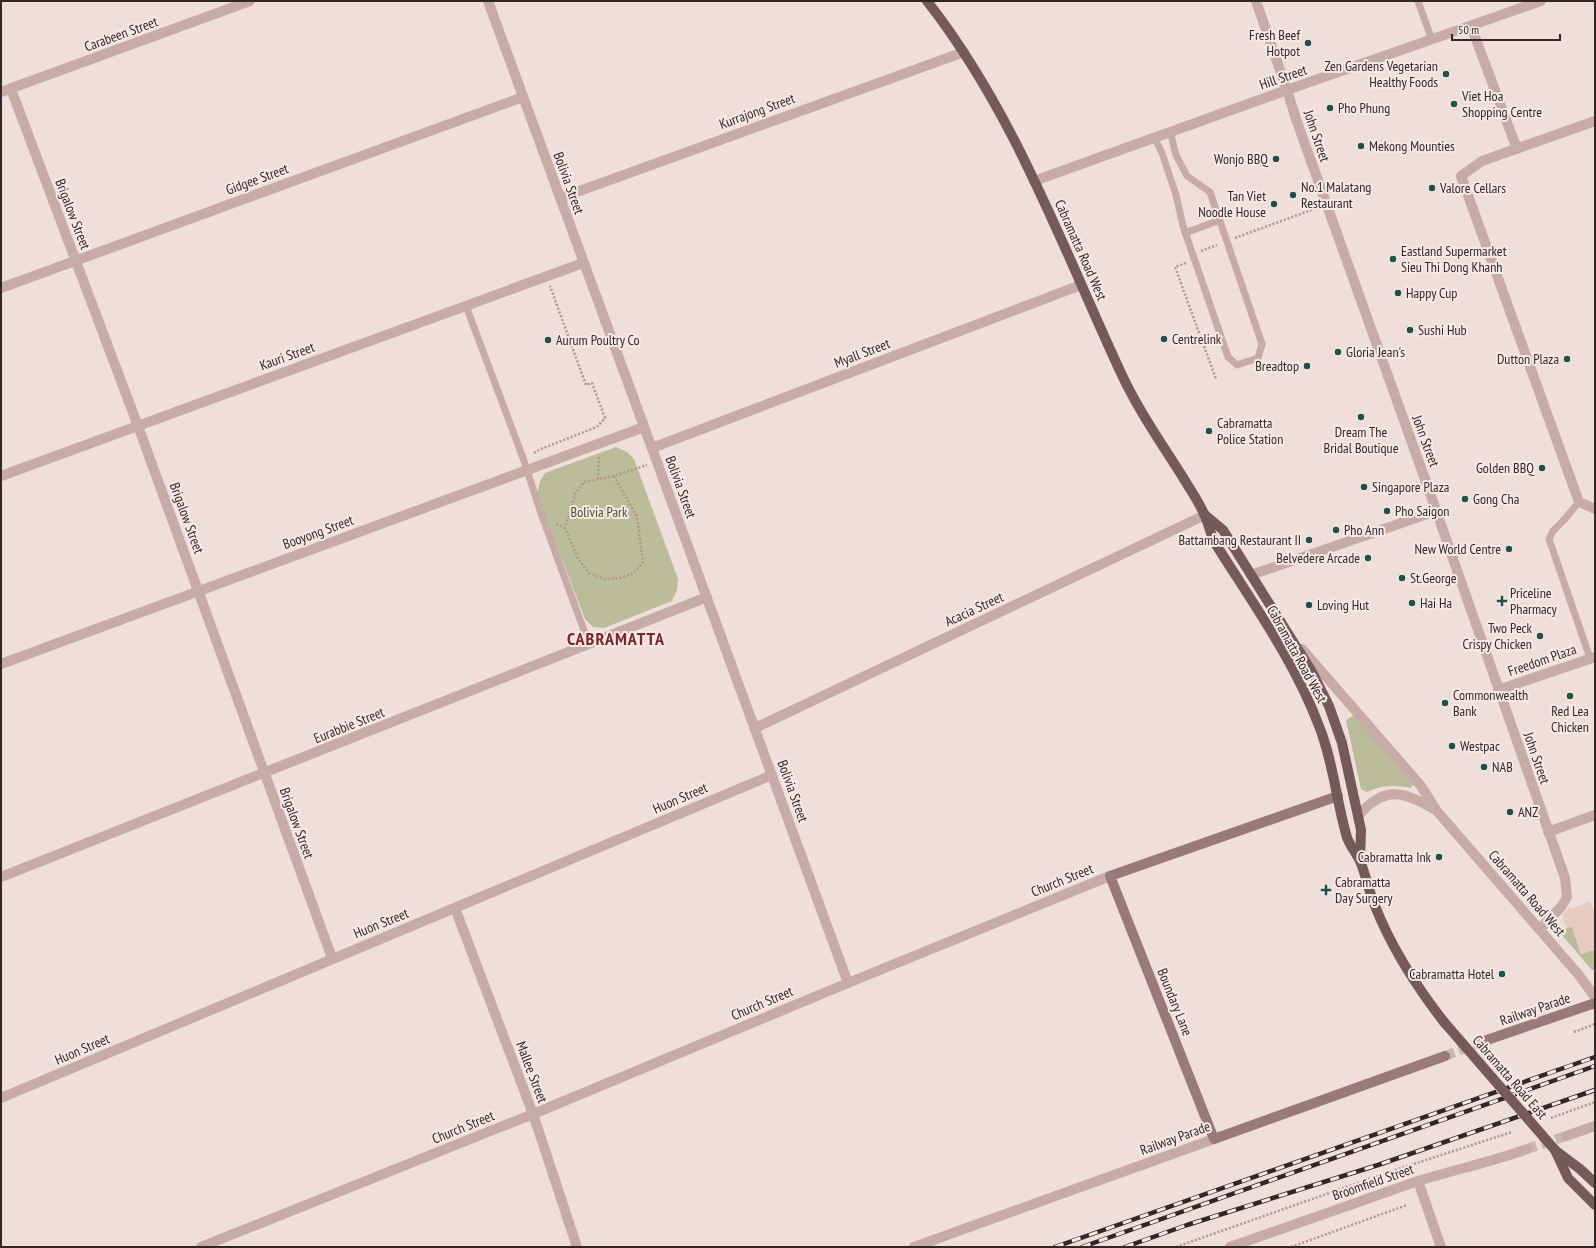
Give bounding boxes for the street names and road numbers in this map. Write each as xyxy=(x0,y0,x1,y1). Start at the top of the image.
street label: Carabeen Street xyxy=(82,12,160,56)
street label: Hill Street xyxy=(1257,60,1309,93)
street label: Kurrajong Street xyxy=(717,89,797,133)
street label: John Street xyxy=(1299,107,1334,164)
street label: Bolivia Street xyxy=(549,149,589,217)
street label: Gidgee Street xyxy=(223,159,291,199)
street label: Brigalow Street xyxy=(51,176,95,252)
street label: Cabramatta Road West xyxy=(1051,197,1111,303)
street label: Myall Street xyxy=(832,334,893,372)
street label: Kauri Street xyxy=(257,338,317,374)
street label: John Street xyxy=(1408,412,1444,469)
street label: Bolivia Street xyxy=(661,453,701,521)
street label: Brigalow Street xyxy=(166,480,208,556)
street label: Booyong Street xyxy=(280,511,356,553)
street label: Acacia Street xyxy=(942,588,1006,630)
street label: Cabramatta Road West xyxy=(1263,602,1331,706)
street label: Freedom Plaza xyxy=(1505,640,1579,680)
street label: Eurabbie Street xyxy=(311,703,387,747)
street label: John Street xyxy=(1519,729,1554,786)
street label: Bolivia Street xyxy=(773,757,813,825)
street label: Huon Street xyxy=(650,778,710,818)
street label: Brigalow Street xyxy=(276,785,318,861)
street label: Cabramatta Road West xyxy=(1485,846,1569,940)
street label: Church Street xyxy=(1028,859,1096,901)
street label: Huon Street xyxy=(351,904,411,942)
street label: Boundary Lane xyxy=(1153,966,1197,1039)
street label: Church Street xyxy=(728,982,796,1024)
street label: Railway Parade xyxy=(1497,989,1573,1029)
street label: Huon Street xyxy=(52,1029,112,1069)
street label: Cabramatta Road East xyxy=(1469,1031,1551,1123)
street label: Mallee Street xyxy=(512,1039,552,1105)
street label: Church Street xyxy=(429,1106,497,1148)
street label: Railway Parade xyxy=(1138,1117,1213,1159)
street label: Broomfield Street xyxy=(1330,1160,1416,1204)

